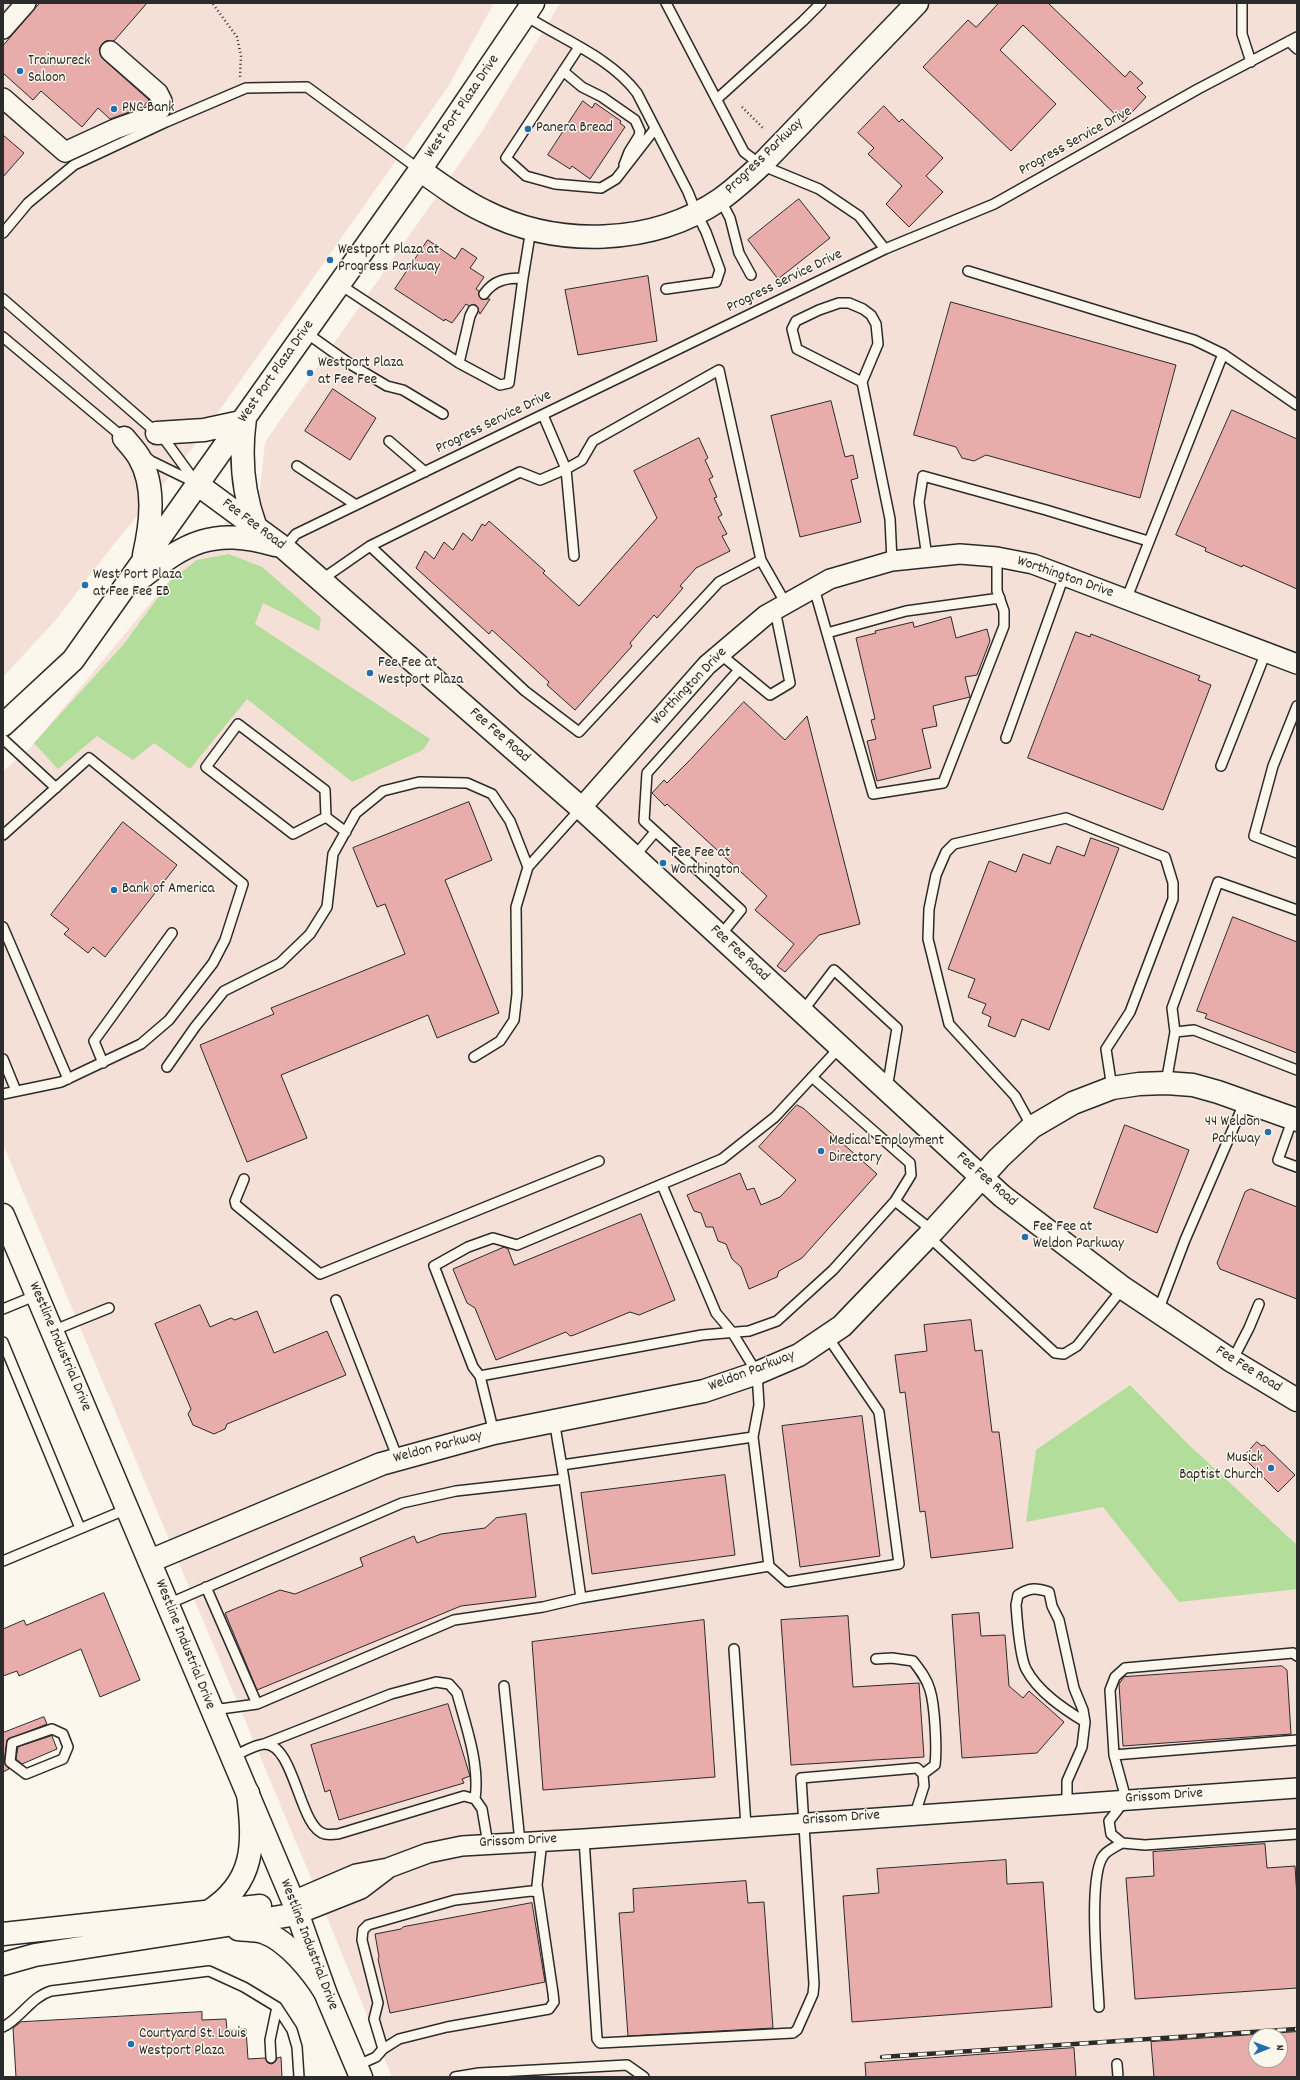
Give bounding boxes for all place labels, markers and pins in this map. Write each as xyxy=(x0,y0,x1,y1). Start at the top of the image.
place label: Trainwreck Saloon xyxy=(28,53,90,88)
marker: Trainwreck Saloon xyxy=(15,66,25,76)
place label: PNC Bank xyxy=(122,100,174,118)
marker: PNC Bank xyxy=(109,104,119,114)
place label: Panera Bread xyxy=(536,120,613,138)
marker: Panera Bread xyxy=(523,124,533,134)
place label: Westport Plaza at Progress Parkway xyxy=(338,242,440,277)
marker: Westport Plaza at Progress Parkway xyxy=(325,255,335,265)
place label: Westport Plaza at Fee Fee xyxy=(318,355,403,390)
marker: Westport Plaza at Fee Fee xyxy=(305,368,315,378)
place label: West Port Plaza at Fee Fee EB xyxy=(93,567,182,602)
marker: West Port Plaza at Fee Fee EB xyxy=(80,580,90,590)
place label: Fee Fee at Westport Plaza xyxy=(378,655,463,690)
marker: Fee Fee at Westport Plaza xyxy=(365,668,375,678)
place label: Fee Fee at Worthington xyxy=(671,845,740,880)
marker: Fee Fee at Worthington xyxy=(658,858,668,868)
place label: Bank of America xyxy=(122,881,215,899)
marker: Bank of America xyxy=(109,885,119,895)
place label: 44 Weldon Parkway xyxy=(1205,1114,1260,1149)
marker: 44 Weldon Parkway xyxy=(1263,1127,1273,1137)
place label: Medical Employment Directory xyxy=(829,1133,944,1168)
marker: Medical Employment Directory xyxy=(816,1146,826,1156)
place label: Fee Fee at Weldon Parkway xyxy=(1033,1219,1124,1254)
marker: Fee Fee at Weldon Parkway xyxy=(1020,1232,1030,1242)
place label: Musick Baptist Church xyxy=(1179,1450,1263,1485)
marker: Musick Baptist Church xyxy=(1266,1463,1276,1473)
place label: Courtyard St. Louis Westport Plaza xyxy=(139,2026,246,2061)
marker: Courtyard St. Louis Westport Plaza xyxy=(126,2039,136,2049)

